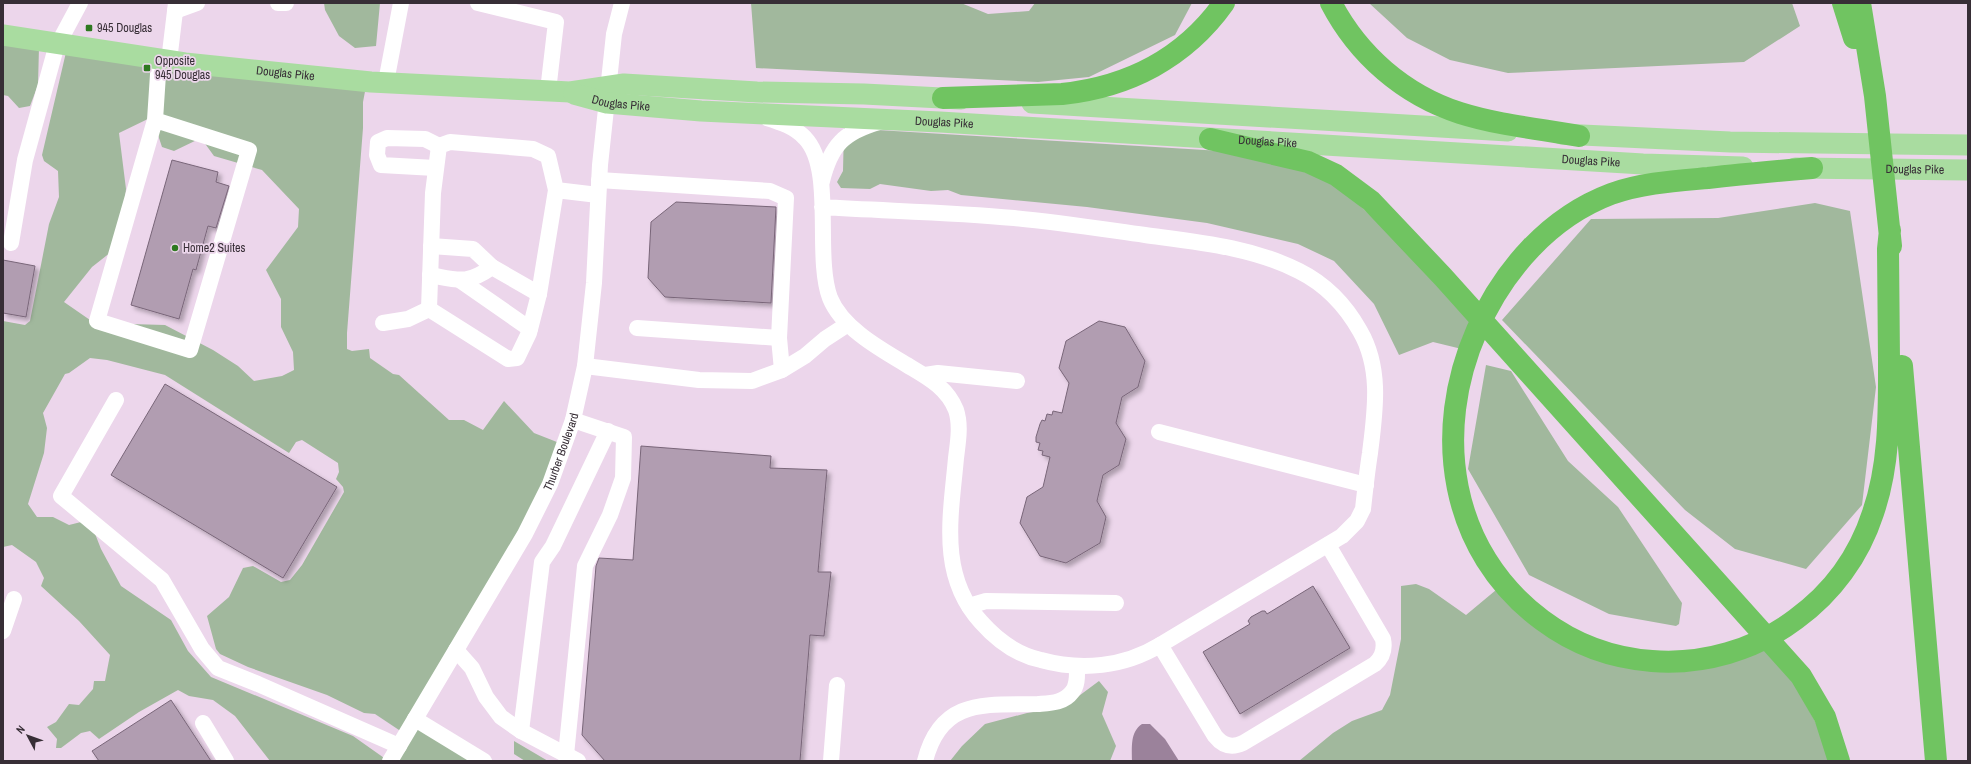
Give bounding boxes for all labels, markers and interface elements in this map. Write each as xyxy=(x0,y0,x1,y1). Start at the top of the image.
place label: 945 Douglas xyxy=(97,20,152,36)
marker: 945 Douglas xyxy=(84,23,94,33)
place label: Opposite 945 Douglas xyxy=(155,53,210,83)
street label: Douglas Pike xyxy=(255,62,315,84)
marker: Opposite 945 Douglas xyxy=(142,63,152,73)
street label: Douglas Pike xyxy=(590,91,651,115)
street label: Douglas Pike xyxy=(915,113,974,132)
street label: Douglas Pike xyxy=(1238,132,1297,151)
street label: Douglas Pike xyxy=(1561,151,1621,171)
street label: Douglas Pike xyxy=(1886,161,1944,178)
place label: Home2 Suites xyxy=(183,240,245,256)
marker: Home2 Suites xyxy=(170,243,180,253)
street label: Thurber Boulevard xyxy=(540,412,582,494)
north arrow xyxy=(8,716,48,756)
text: N xyxy=(13,722,28,736)

